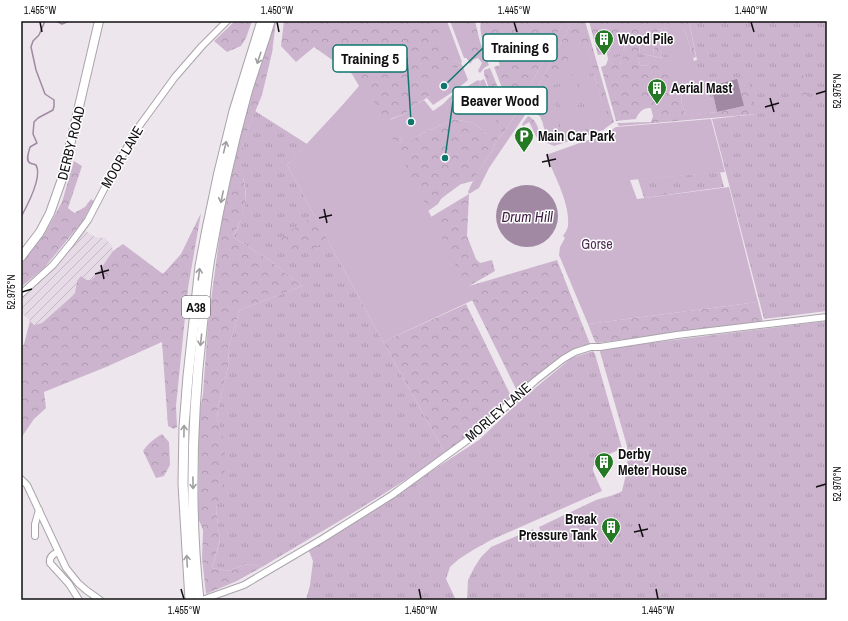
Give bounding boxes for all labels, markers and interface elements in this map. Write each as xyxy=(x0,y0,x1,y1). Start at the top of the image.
text: 1.455°W xyxy=(24,4,56,17)
text: 1.450°W xyxy=(261,4,293,17)
text: 1.445°W xyxy=(498,4,530,17)
text: 1.440°W xyxy=(735,4,767,17)
building icon: Wood Pile xyxy=(593,28,615,56)
place label: Wood Pile xyxy=(618,30,673,48)
callout: Training 6 xyxy=(483,34,557,61)
text: Training 6 xyxy=(491,37,549,58)
callout: Training 5 xyxy=(333,45,407,72)
text: Training 5 xyxy=(341,48,399,69)
one-way arrow xyxy=(254,52,262,64)
text: 52.975°N xyxy=(831,73,844,109)
building icon: Aerial Mast xyxy=(646,77,668,105)
place label: Aerial Mast xyxy=(671,79,732,97)
callout: Beaver Wood xyxy=(453,87,547,114)
text: Beaver Wood xyxy=(461,90,539,111)
street label: DERBY ROAD xyxy=(53,104,89,182)
street label: MOOR LANE xyxy=(97,123,147,191)
parking icon: Main Car Park xyxy=(513,125,535,153)
place label: Main Car Park xyxy=(538,127,615,145)
one-way arrow xyxy=(222,141,230,154)
one-way arrow xyxy=(218,190,226,203)
water label: Drum Hill xyxy=(501,206,553,227)
park label: Gorse xyxy=(581,235,613,253)
one-way arrow xyxy=(196,268,203,281)
text: 52.975°N xyxy=(5,274,18,310)
road number: A38 xyxy=(182,296,210,318)
one-way arrow xyxy=(197,333,204,346)
street label: MORLEY LANE xyxy=(461,378,535,446)
one-way arrow xyxy=(180,425,188,438)
place label: Derby Meter House xyxy=(618,445,687,479)
building icon: Derby Meter House xyxy=(593,451,615,479)
text: 52.970°N xyxy=(831,466,844,502)
one-way arrow xyxy=(189,476,197,489)
place label: Break Pressure Tank xyxy=(519,510,598,544)
building icon: Break Pressure Tank xyxy=(600,516,622,544)
one-way arrow xyxy=(184,555,191,568)
text: 1.455°W xyxy=(168,604,200,617)
text: 1.450°W xyxy=(405,604,437,617)
text: 1.445°W xyxy=(642,604,674,617)

